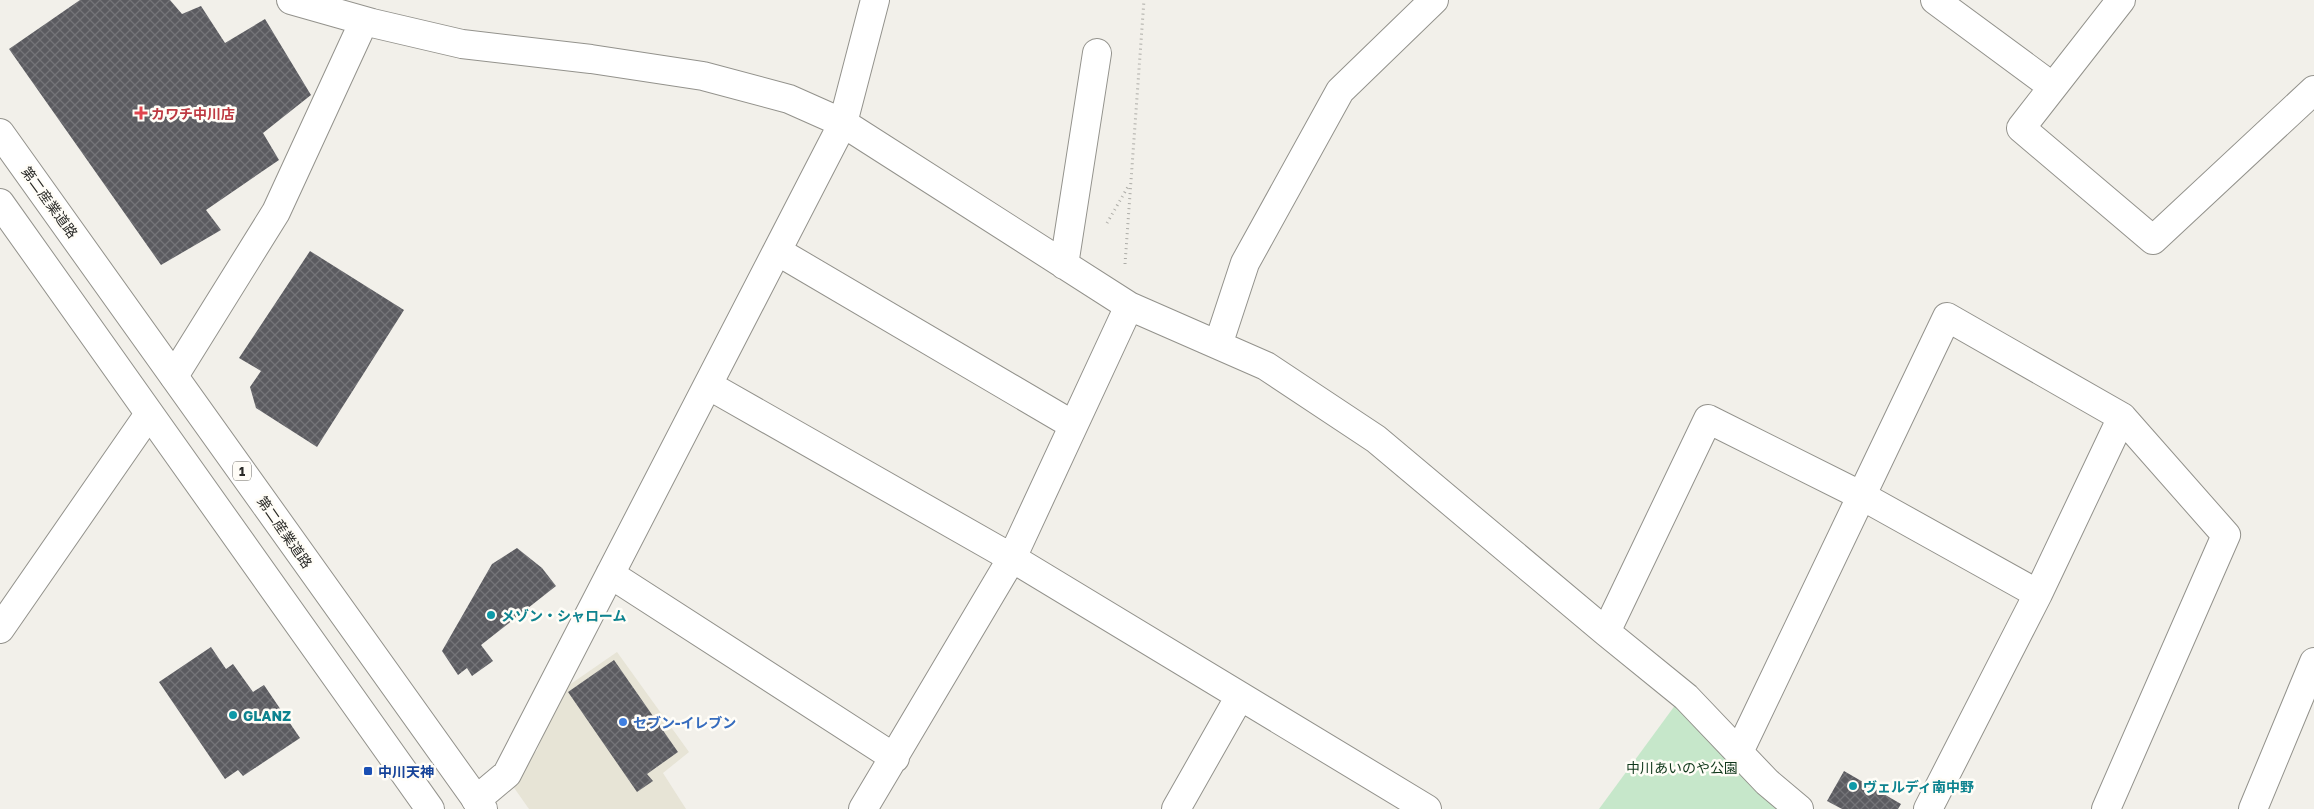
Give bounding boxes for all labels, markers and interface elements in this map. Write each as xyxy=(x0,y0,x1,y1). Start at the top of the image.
place label: カワチ中川店 xyxy=(151,105,235,122)
marker: カワチ中川店 xyxy=(135,107,147,119)
street label: 第二産業道路 xyxy=(18,163,82,241)
road number: 1 xyxy=(233,462,251,481)
street label: 第二産業道路 xyxy=(254,493,316,571)
place label: メゾン・シャローム xyxy=(501,607,627,624)
marker: メゾン・シャローム xyxy=(485,609,497,621)
place label: GLANZ xyxy=(243,707,291,724)
marker: GLANZ xyxy=(227,709,239,721)
place label: セブン-イレブン xyxy=(633,714,736,731)
marker: セブン-イレブン xyxy=(617,716,629,728)
park label: 中川あいのや公園 xyxy=(1626,759,1738,776)
place label: 中川天神 xyxy=(378,763,434,780)
marker: 中川天神 xyxy=(362,765,374,777)
place label: ヴェルディ南中野 xyxy=(1863,778,1974,795)
marker: ヴェルディ南中野 xyxy=(1847,780,1859,792)

